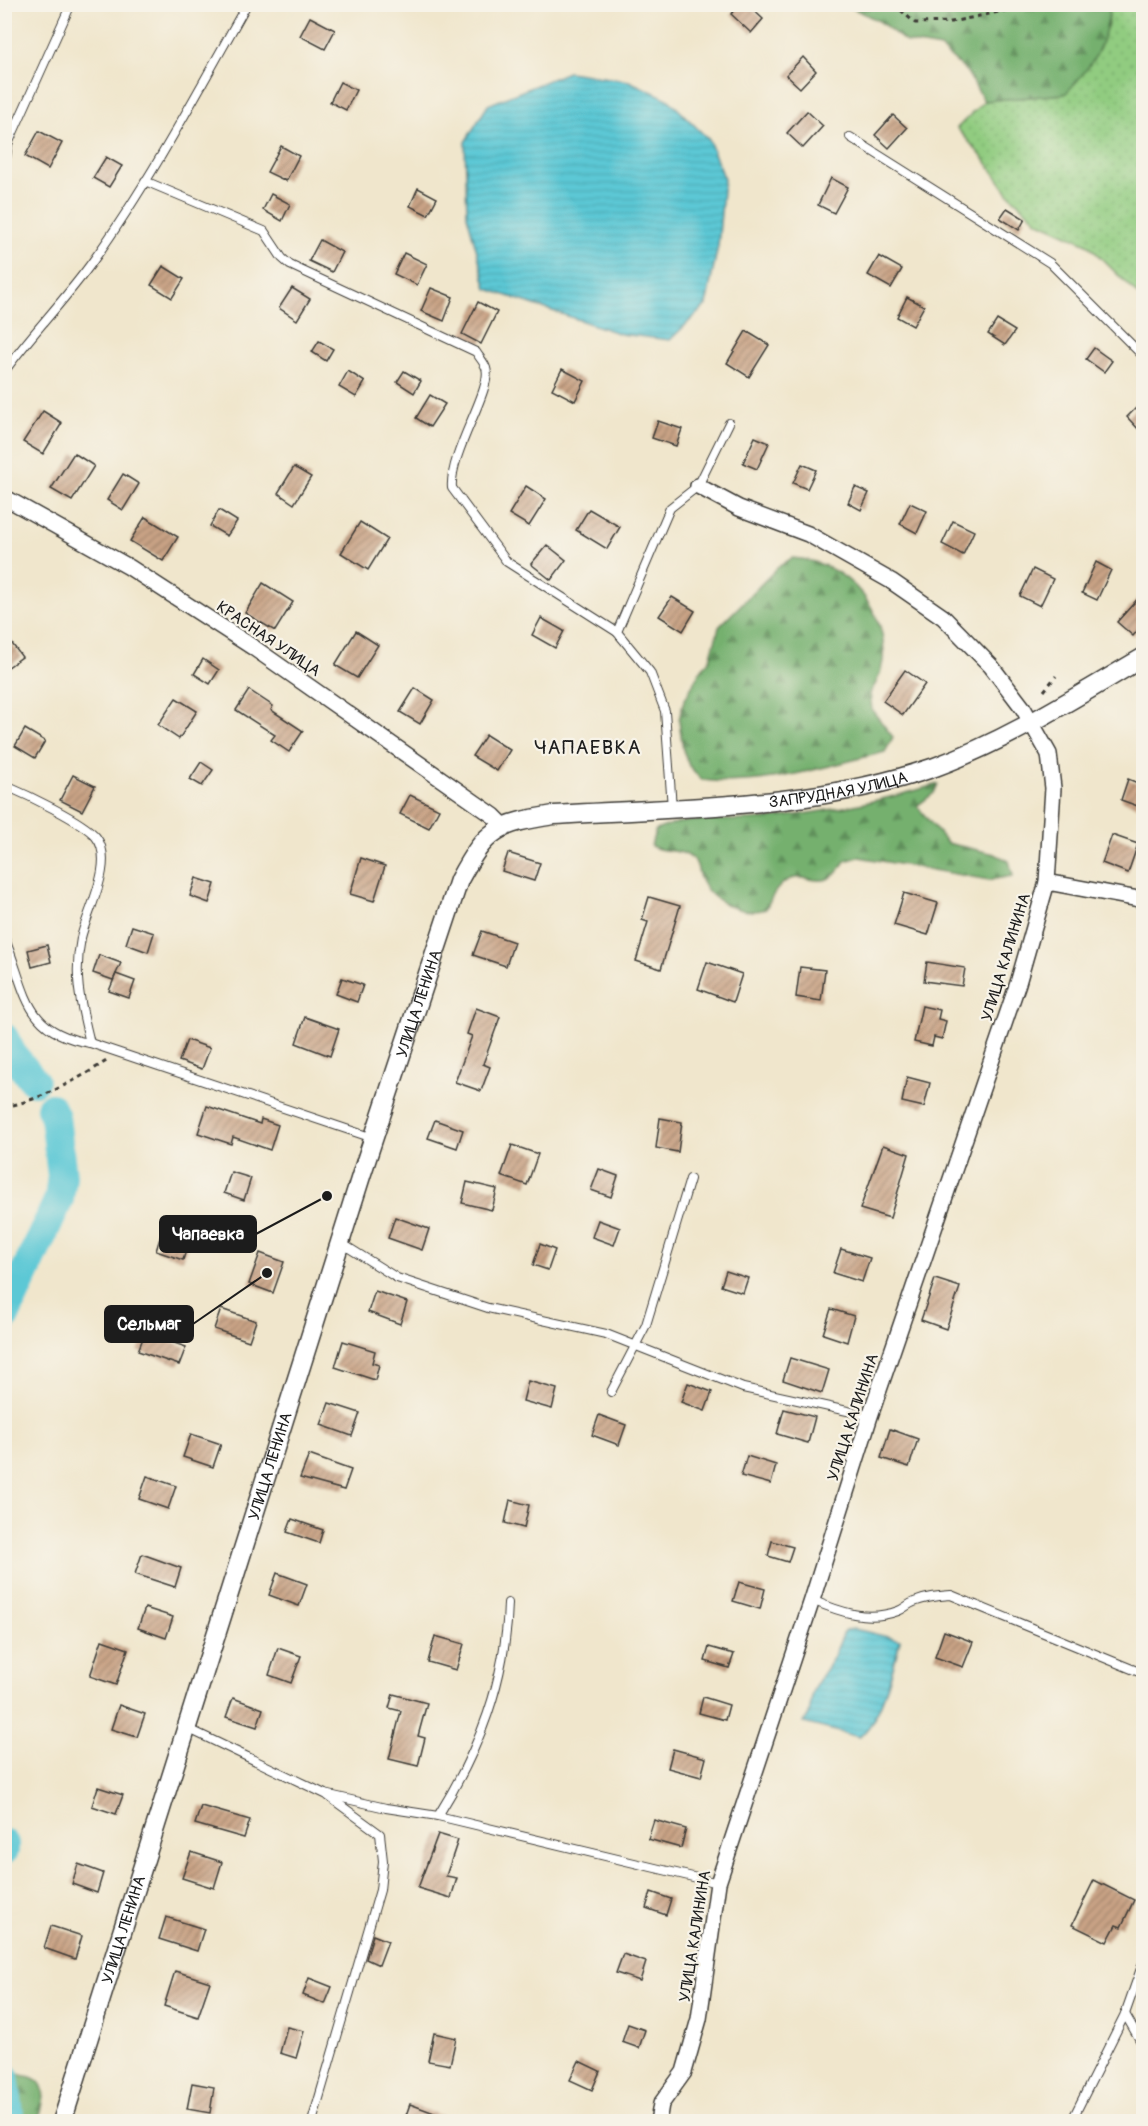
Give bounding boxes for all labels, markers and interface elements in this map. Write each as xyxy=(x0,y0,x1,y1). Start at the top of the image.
street label: КРАСНАЯ УЛИЦА xyxy=(213,597,324,681)
district label: ЧАПАЕВКА xyxy=(534,735,642,760)
street label: ЗАПРУДНАЯ УЛИЦА xyxy=(768,767,910,813)
street label: УЛИЦА КАЛИНИНА xyxy=(977,891,1035,1024)
street label: УЛИЦА ЛЕНИНА xyxy=(392,947,446,1060)
callout: Чапаевка xyxy=(160,1216,256,1252)
text: Чапаевка xyxy=(172,1223,245,1246)
callout: Сельмаг xyxy=(105,1306,193,1342)
text: Сельмаг xyxy=(117,1313,182,1336)
street label: УЛИЦА КАЛИНИНА xyxy=(823,1351,883,1484)
street label: УЛИЦА ЛЕНИНА xyxy=(244,1410,297,1523)
street label: УЛИЦА КАЛИНИНА xyxy=(675,1869,715,2003)
street label: УЛИЦА ЛЕНИНА xyxy=(97,1873,150,1986)

